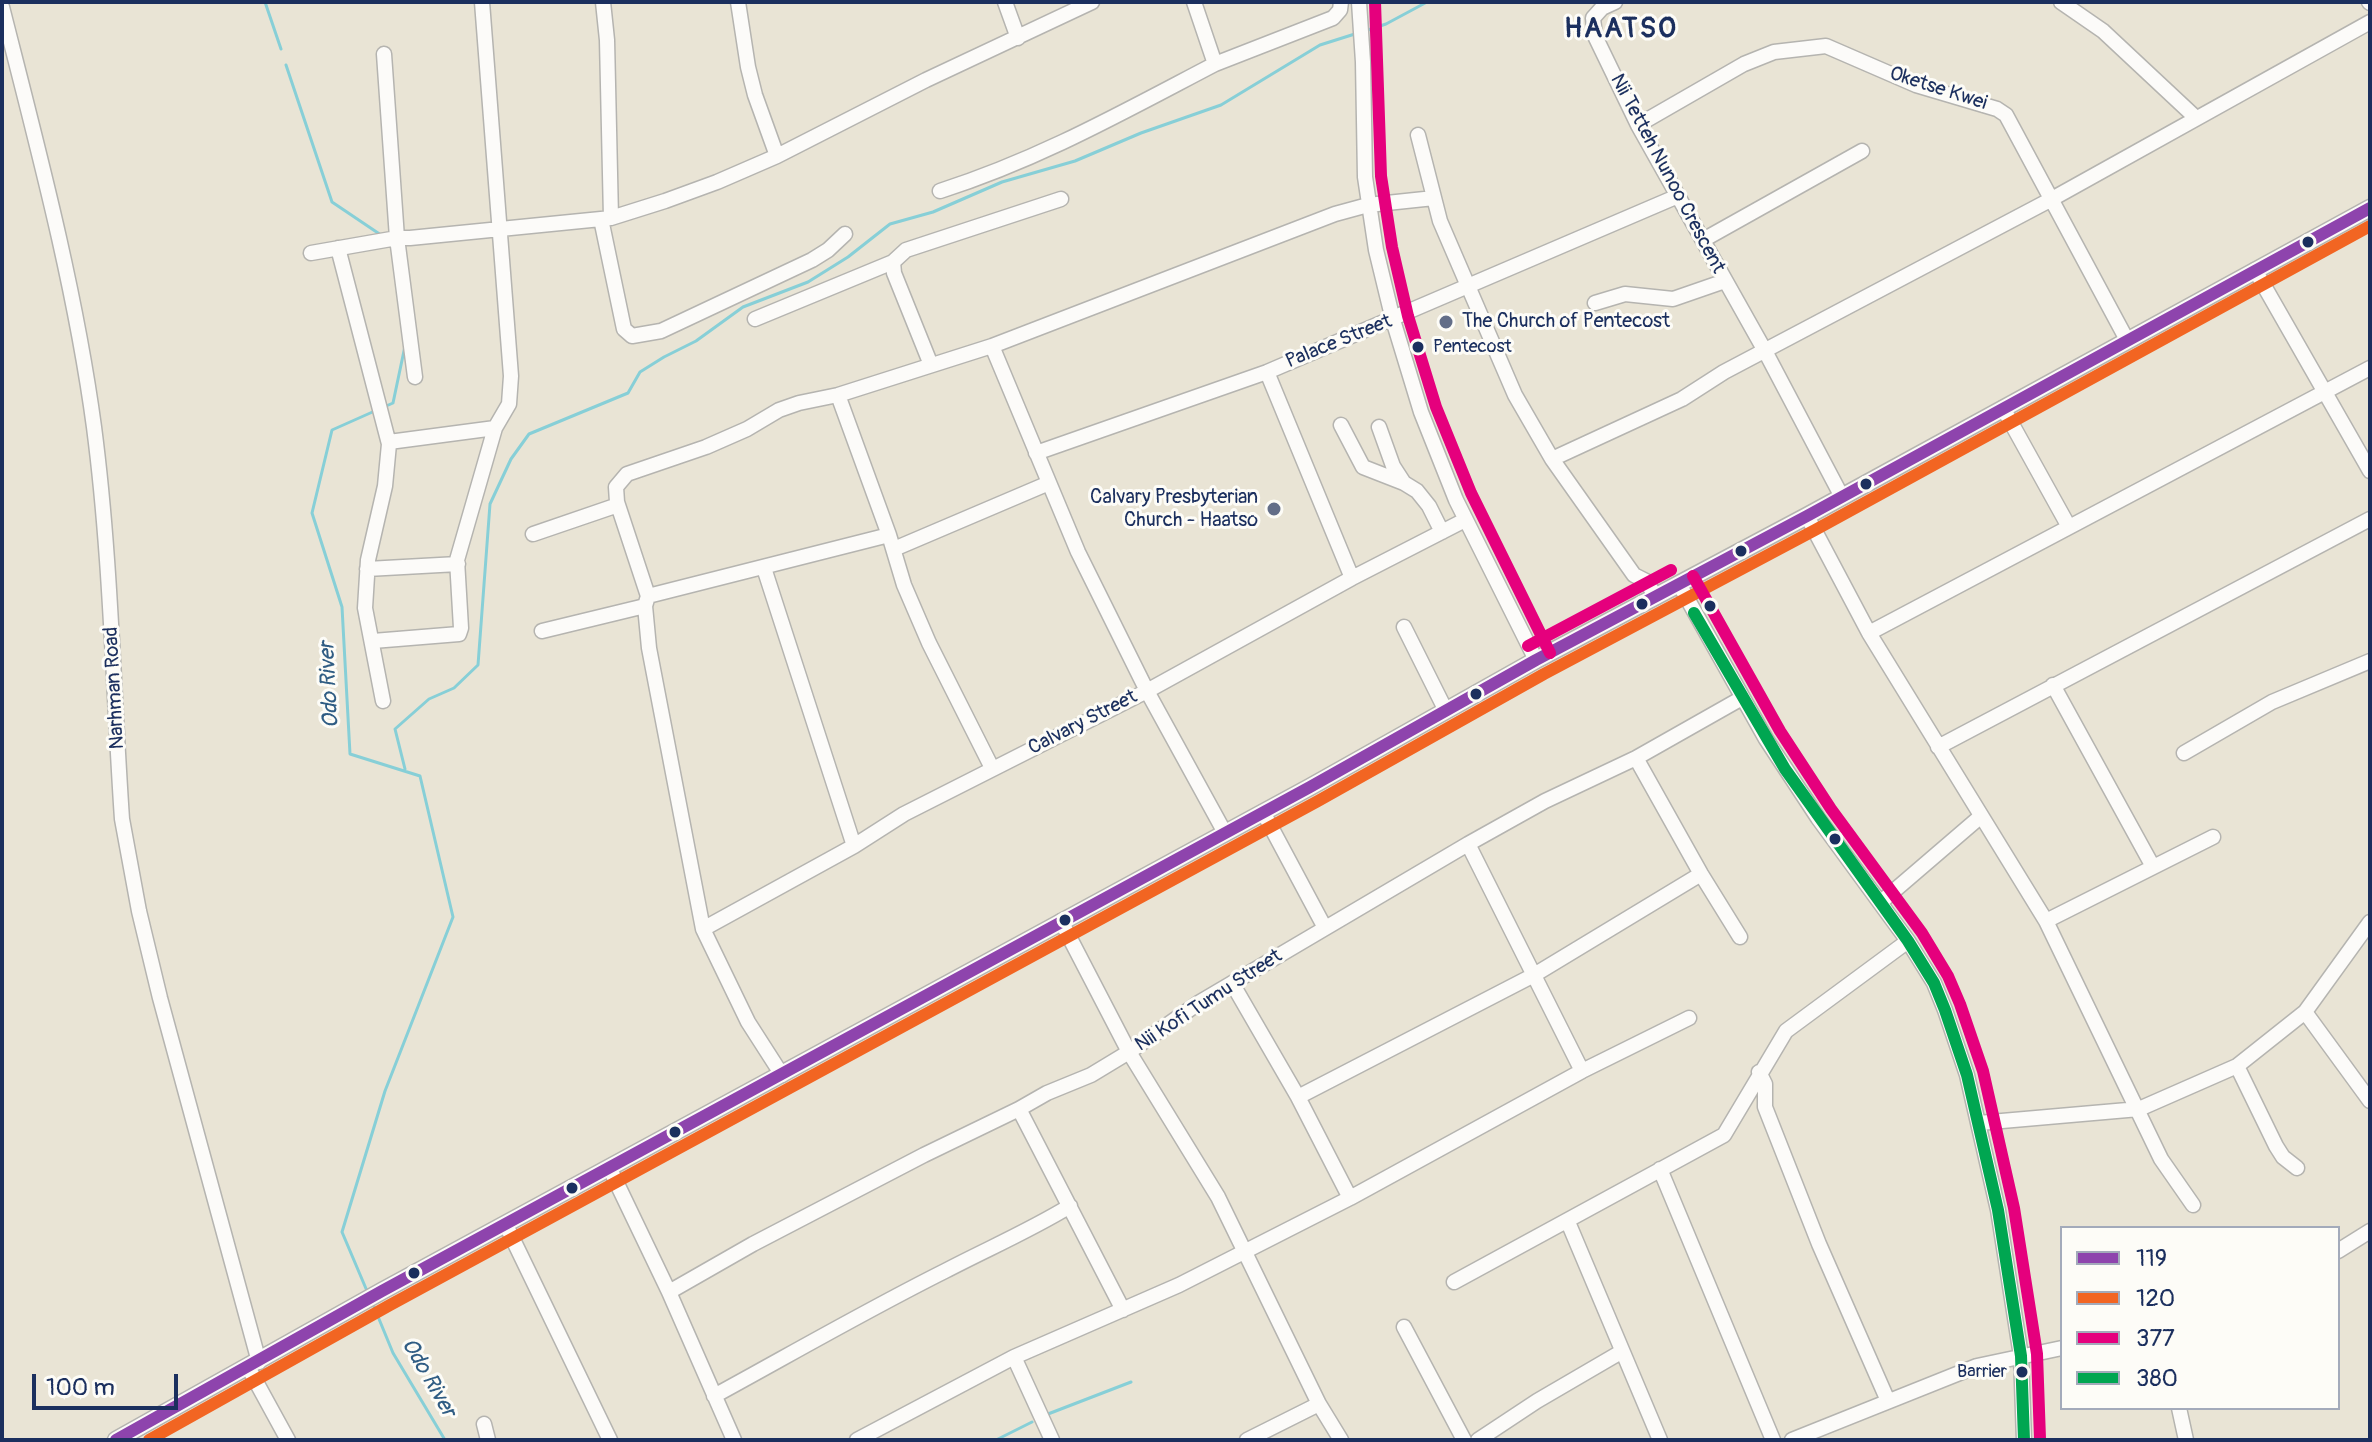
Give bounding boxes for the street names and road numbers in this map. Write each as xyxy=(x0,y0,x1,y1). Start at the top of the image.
street label: Oketse Kwei xyxy=(1886,62,1990,116)
street label: Nii Tetteh Nunoo Crescent xyxy=(1604,70,1730,278)
street label: Palace Street xyxy=(1282,310,1396,374)
street label: Narhman Road xyxy=(100,626,130,750)
street label: Calvary Street xyxy=(1025,685,1141,761)
street label: Nii Kofi Tumu Street xyxy=(1131,945,1287,1057)

